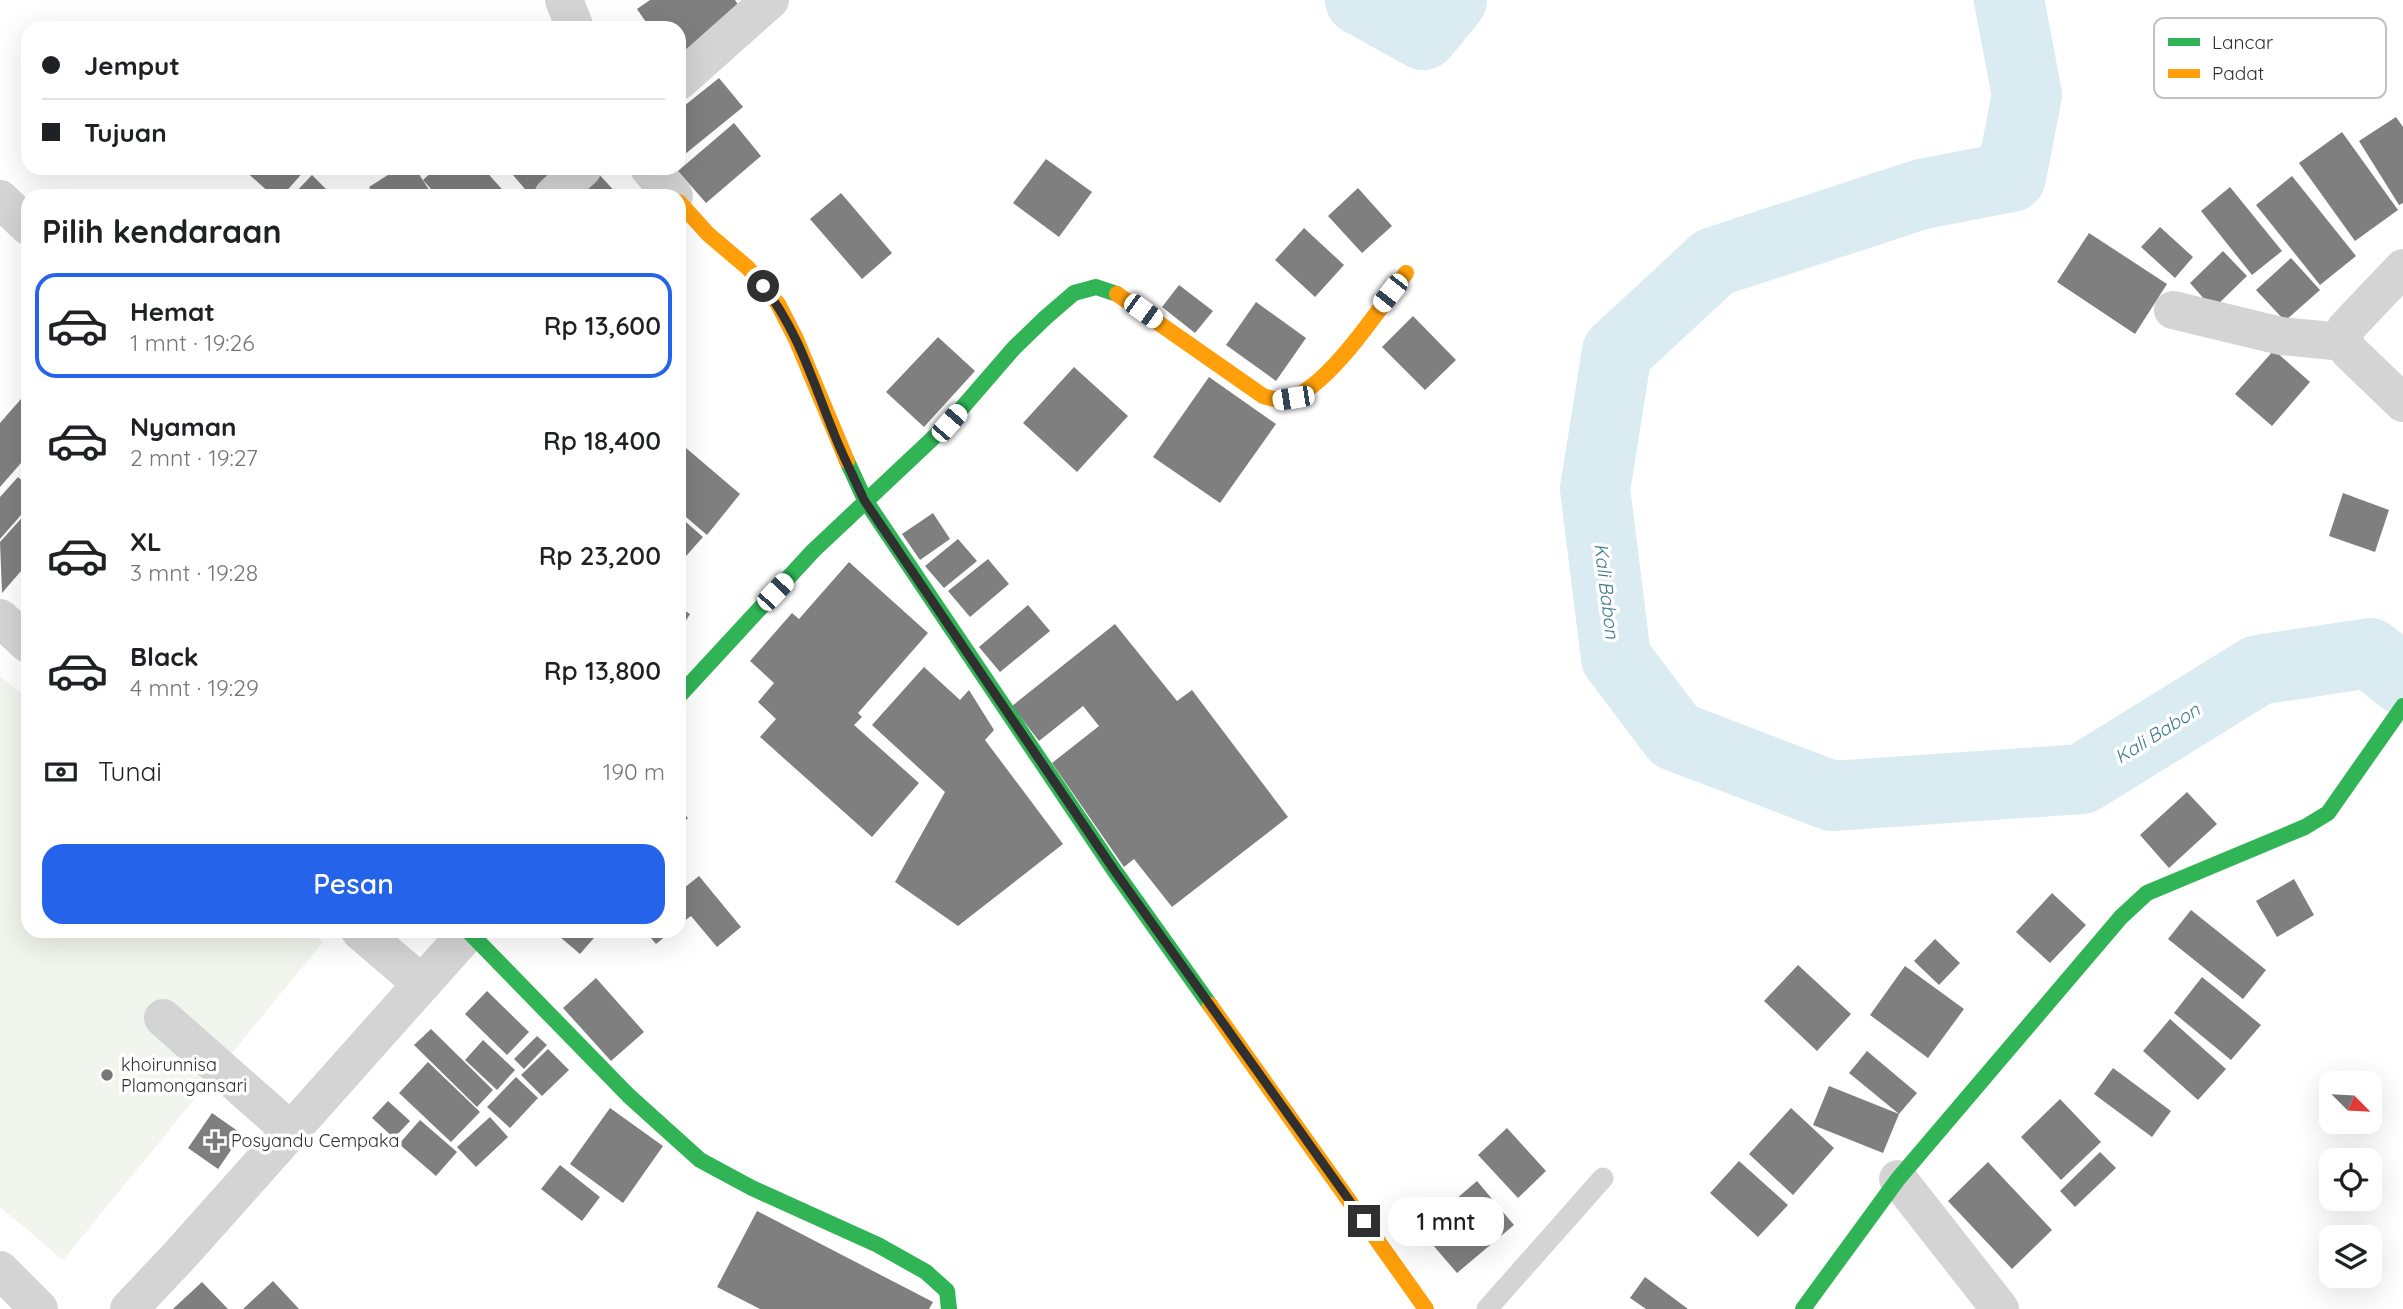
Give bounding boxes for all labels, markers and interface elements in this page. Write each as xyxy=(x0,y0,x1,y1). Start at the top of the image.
legend xyxy=(2154,18,2386,98)
text: Lancar xyxy=(2212,30,2274,54)
text: Jemput xyxy=(84,49,180,82)
text: Padat xyxy=(2212,61,2264,85)
text: Tujuan xyxy=(84,116,167,149)
text: Pilih kendaraan xyxy=(42,211,282,251)
route start xyxy=(747,270,779,302)
car xyxy=(1369,270,1412,316)
car xyxy=(1120,290,1167,332)
icon: car xyxy=(46,294,109,357)
text: Hemat xyxy=(130,295,215,328)
text: Rp 13,600 xyxy=(544,309,661,342)
text: 1 mnt · 19:26 xyxy=(130,328,255,357)
car xyxy=(1271,384,1316,412)
car xyxy=(928,400,971,446)
icon: car xyxy=(46,409,109,472)
text: Nyaman xyxy=(130,410,237,443)
text: Rp 18,400 xyxy=(543,424,661,457)
text: 2 mnt · 19:27 xyxy=(130,443,258,472)
icon: car xyxy=(46,524,109,587)
text: XL xyxy=(130,525,162,558)
text: Rp 23,200 xyxy=(539,539,661,572)
water label: Kali Babon xyxy=(1589,542,1625,641)
text: 3 mnt · 19:28 xyxy=(130,558,258,587)
car xyxy=(753,569,798,615)
icon: car xyxy=(46,639,109,702)
text: Black xyxy=(130,640,199,673)
text: Rp 13,800 xyxy=(544,654,661,687)
text: 4 mnt · 19:29 xyxy=(130,673,259,702)
water label: Kali Babon xyxy=(2110,697,2205,769)
icon: cash xyxy=(42,753,80,791)
text: Tunai xyxy=(98,755,162,788)
text: 190 m xyxy=(603,757,665,786)
button: Pesan xyxy=(42,844,665,924)
place label: khoirunnisa Plamongansari xyxy=(121,1053,247,1097)
marker: khoirunnisa Plamongansari xyxy=(99,1067,115,1083)
north arrow xyxy=(2319,1071,2382,1134)
map controls xyxy=(2319,1071,2382,1288)
place label: Posyandu Cempaka xyxy=(231,1129,399,1152)
marker: Posyandu Cempaka xyxy=(205,1131,225,1151)
button: locate xyxy=(2319,1148,2382,1211)
callout: 1 mnt xyxy=(1388,1196,1504,1246)
route end xyxy=(1348,1205,1380,1237)
text: 1 mnt xyxy=(1417,1207,1475,1236)
button: layers xyxy=(2319,1225,2382,1288)

